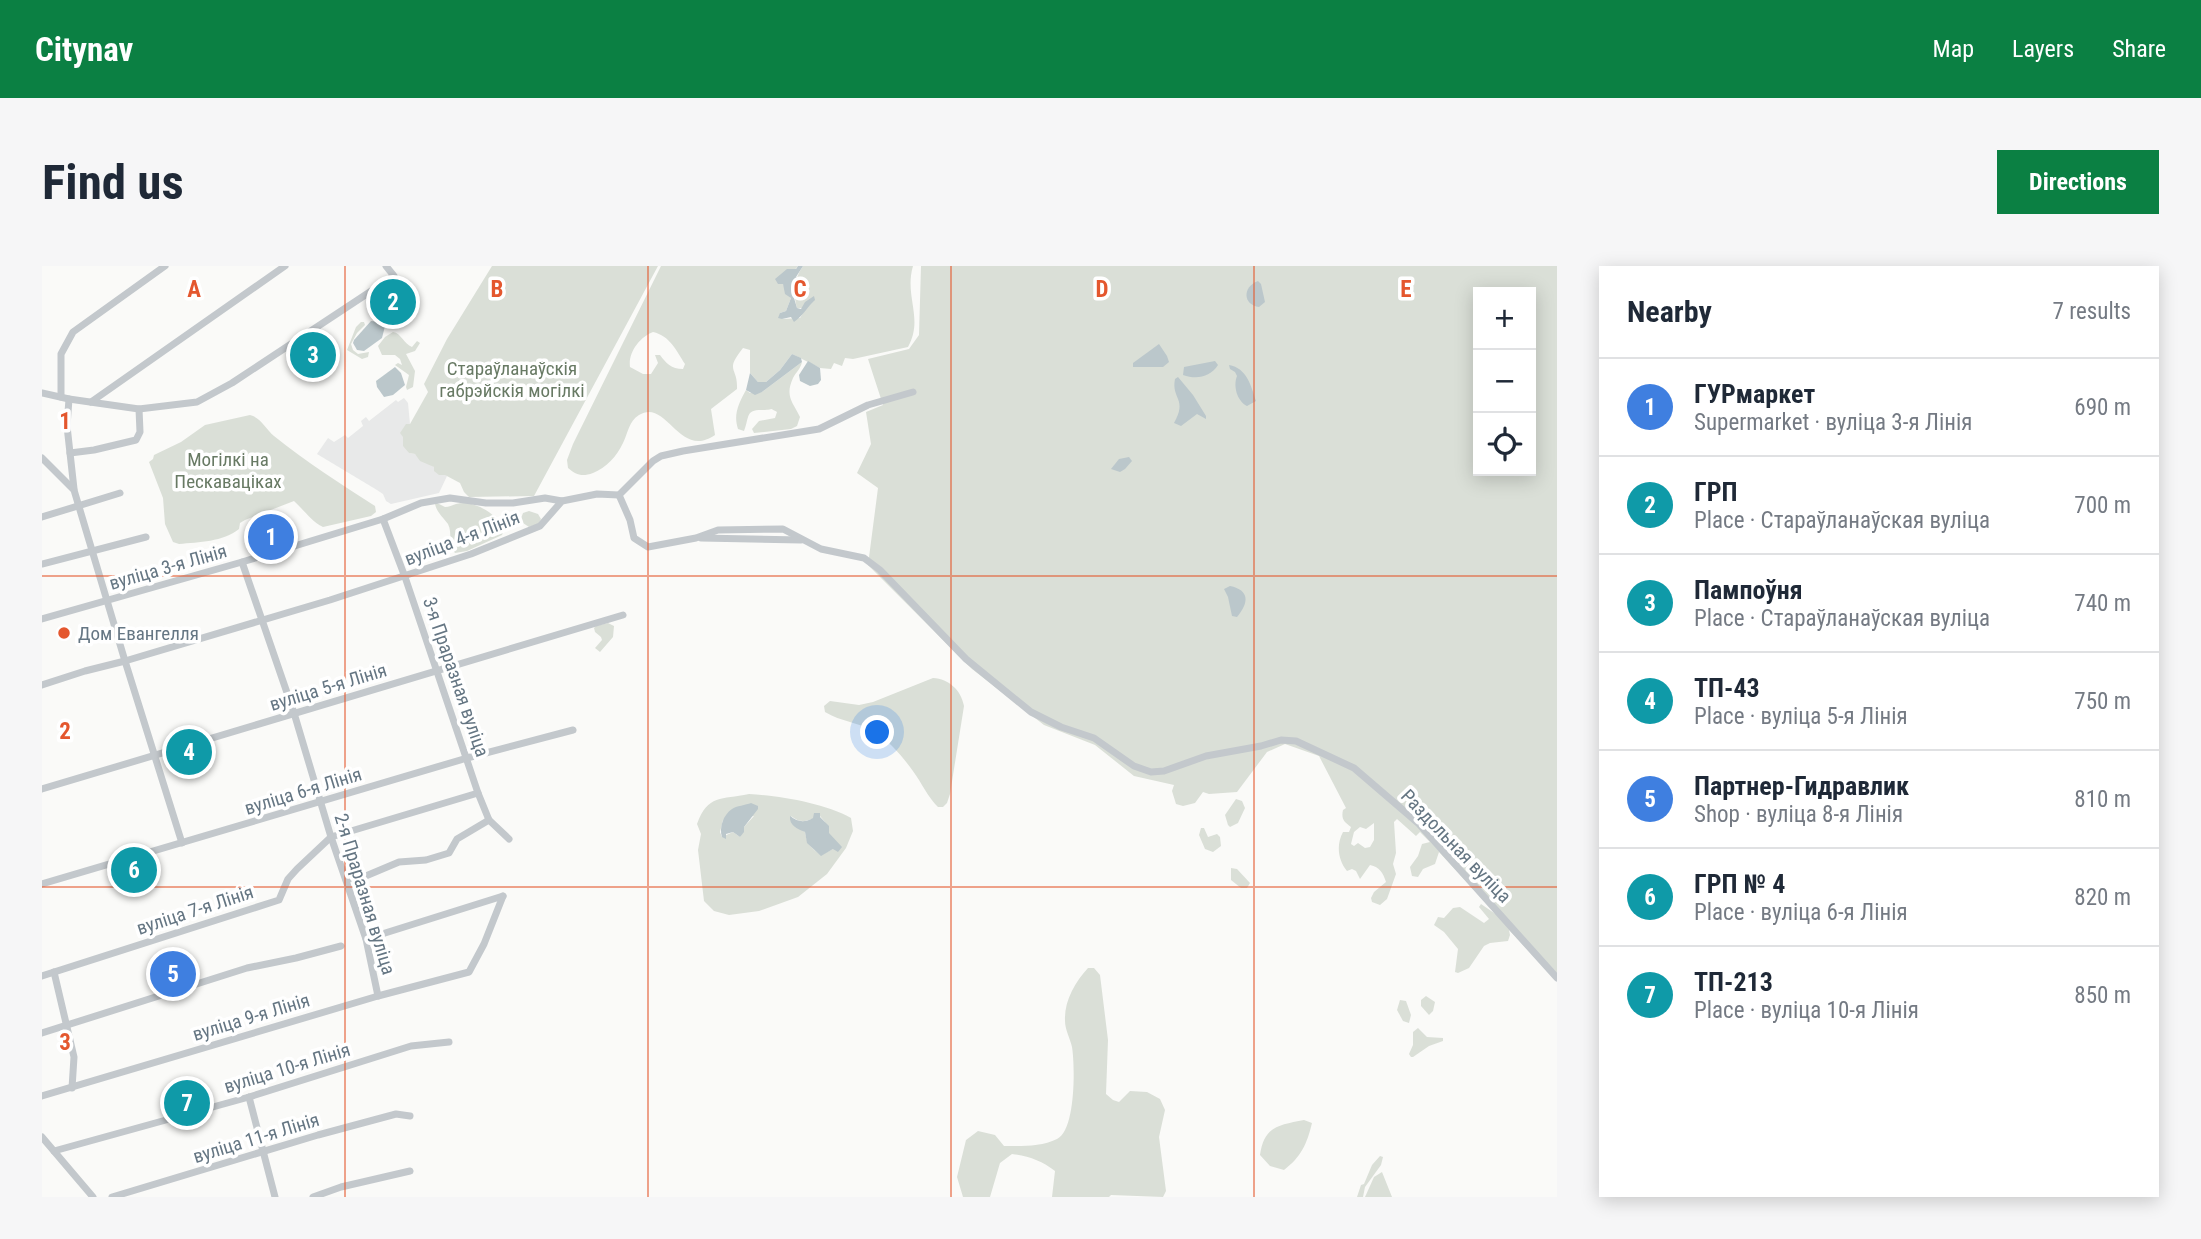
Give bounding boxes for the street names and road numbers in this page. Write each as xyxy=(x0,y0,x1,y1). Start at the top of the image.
street label: вуліца 4-я Лінія xyxy=(401,506,523,570)
street label: вуліца 3-я Лінія xyxy=(107,539,229,595)
street label: 3-я Праразная вуліца xyxy=(418,594,494,760)
street label: вуліца 5-я Лінія xyxy=(267,658,389,716)
street label: вуліца 6-я Лінія xyxy=(242,762,364,820)
street label: Раздольная вуліца xyxy=(1396,784,1516,908)
street label: 2-я Праразная вуліца xyxy=(330,811,400,977)
street label: вуліца 7-я Лінія xyxy=(134,880,256,940)
street label: вуліца 9-я Лінія xyxy=(190,988,312,1046)
street label: вуліца 10-я Лінія xyxy=(221,1038,353,1098)
street label: вуліца 11-я Лінія xyxy=(190,1108,322,1168)

